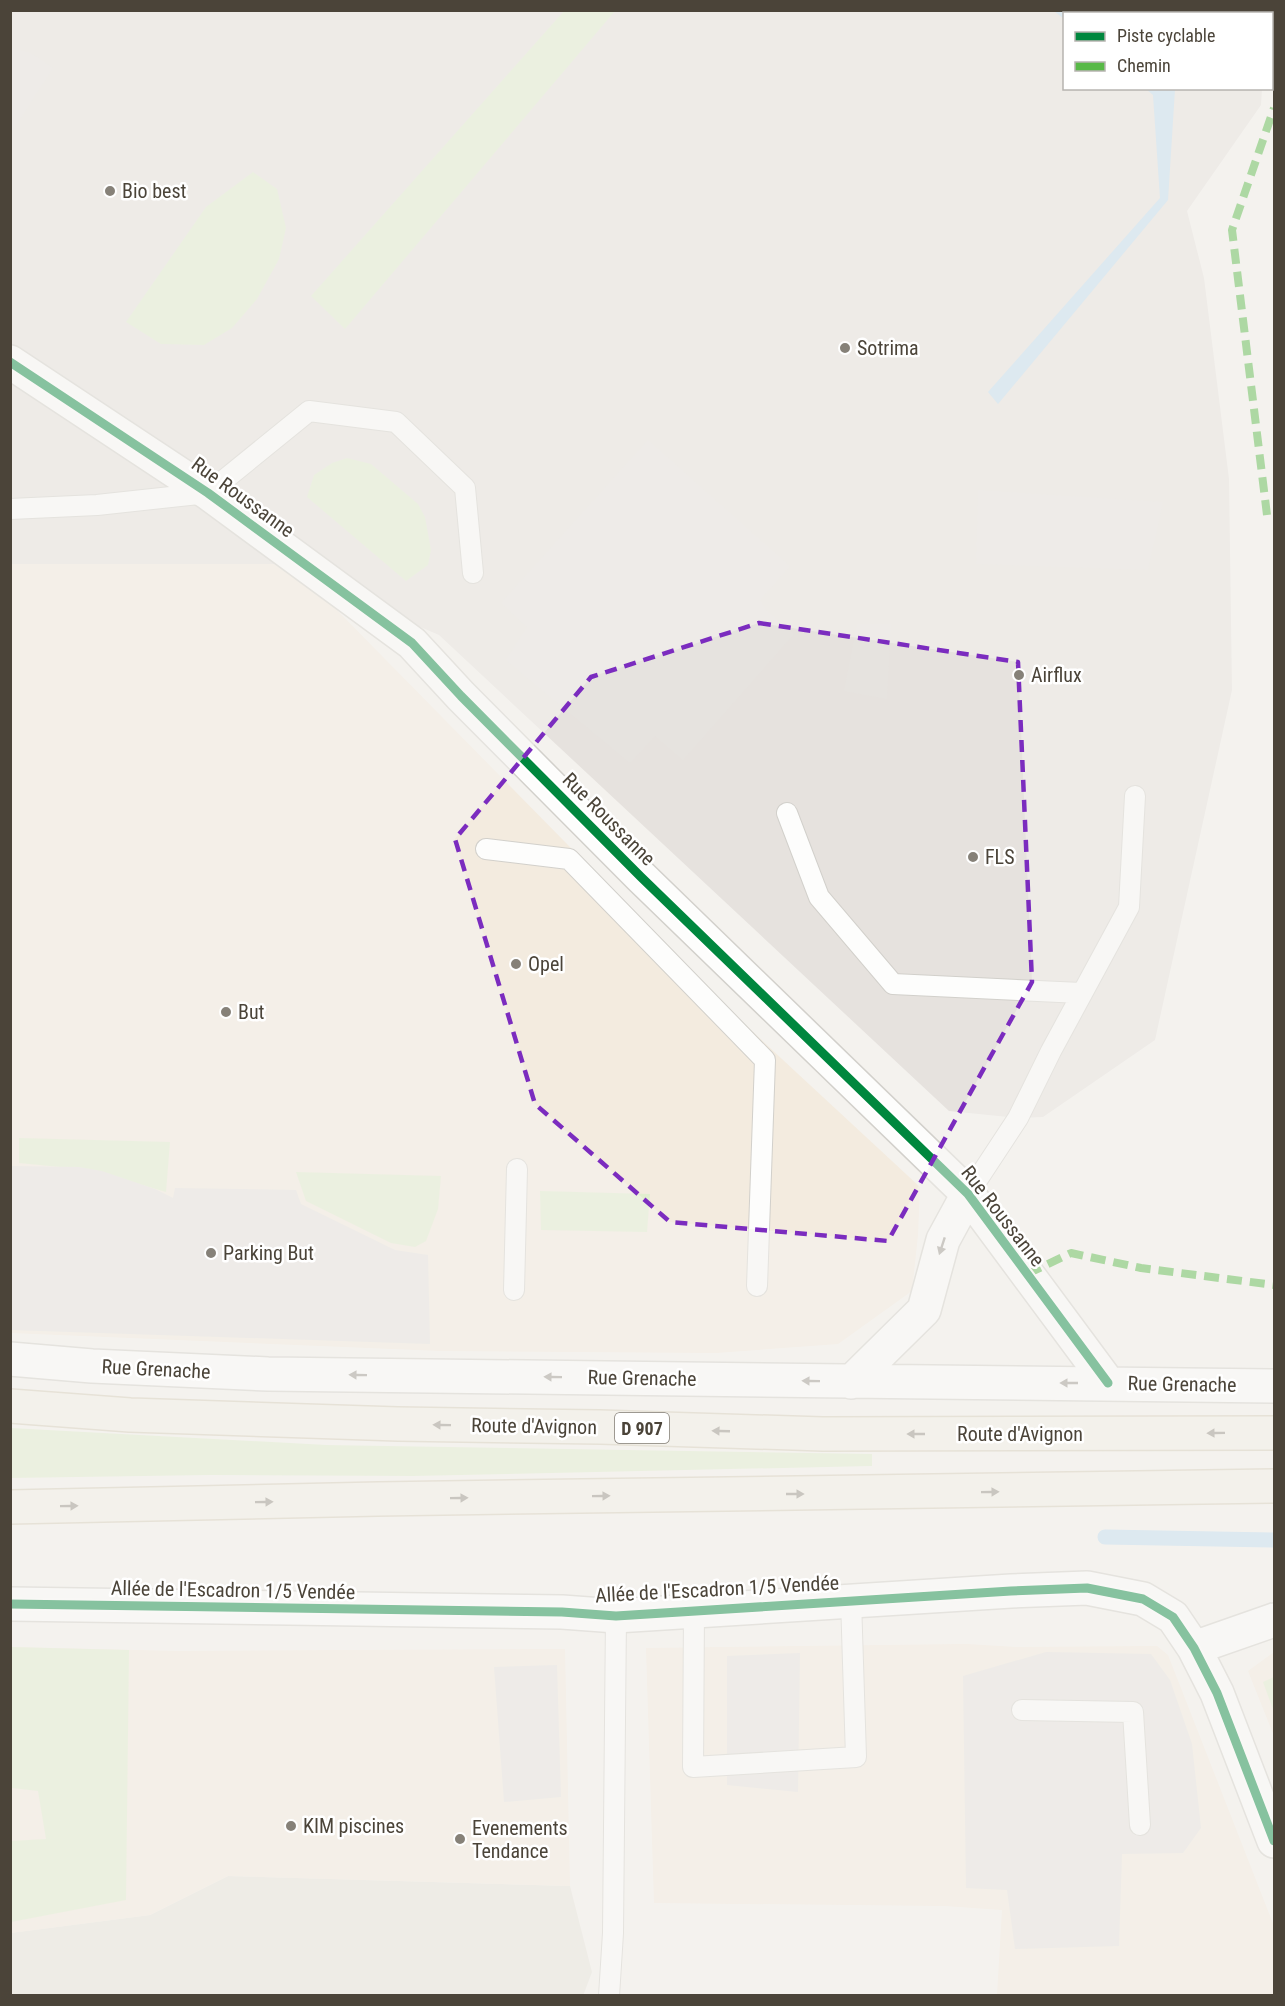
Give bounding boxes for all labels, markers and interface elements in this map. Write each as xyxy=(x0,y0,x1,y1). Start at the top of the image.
legend xyxy=(1063,12,1273,90)
text: Piste cyclable xyxy=(1117,25,1215,46)
text: Chemin xyxy=(1117,55,1171,76)
place label: Bio best xyxy=(122,179,186,203)
marker: Bio best xyxy=(103,184,117,198)
place label: Sotrima xyxy=(857,336,919,360)
marker: Sotrima xyxy=(838,341,852,355)
street label: Rue Roussanne xyxy=(187,452,299,542)
place label: Airflux xyxy=(1031,663,1082,687)
marker: Airflux xyxy=(1012,668,1026,682)
street label: Rue Roussanne xyxy=(558,768,660,870)
place label: FLS xyxy=(985,845,1015,869)
marker: FLS xyxy=(966,850,980,864)
place label: Opel xyxy=(528,952,564,976)
marker: Opel xyxy=(509,957,523,971)
place label: But xyxy=(238,1000,265,1024)
marker: But xyxy=(219,1005,233,1019)
street label: Rue Roussanne xyxy=(956,1161,1050,1271)
one-way arrow xyxy=(937,1237,946,1255)
place label: Parking But xyxy=(223,1241,314,1265)
marker: Parking But xyxy=(204,1246,218,1260)
street label: Rue Grenache xyxy=(101,1354,211,1384)
street label: Rue Grenache xyxy=(587,1365,697,1391)
one-way arrow xyxy=(349,1370,368,1380)
street label: Rue Grenache xyxy=(1127,1371,1237,1397)
one-way arrow xyxy=(544,1372,563,1382)
one-way arrow xyxy=(802,1376,821,1386)
one-way arrow xyxy=(1060,1378,1079,1388)
street label: Route d'Avignon xyxy=(471,1413,597,1439)
road number: D 907 xyxy=(615,1413,669,1443)
one-way arrow xyxy=(433,1420,452,1430)
street label: Route d'Avignon xyxy=(957,1422,1083,1446)
one-way arrow xyxy=(712,1426,731,1435)
one-way arrow xyxy=(1207,1428,1226,1437)
one-way arrow xyxy=(907,1429,926,1439)
one-way arrow xyxy=(981,1487,1000,1497)
one-way arrow xyxy=(786,1489,805,1499)
one-way arrow xyxy=(591,1491,610,1501)
one-way arrow xyxy=(449,1493,468,1503)
one-way arrow xyxy=(254,1497,273,1506)
one-way arrow xyxy=(59,1501,78,1510)
street label: Allée de l'Escadron 1/5 Vendée xyxy=(594,1571,840,1607)
street label: Allée de l'Escadron 1/5 Vendée xyxy=(111,1576,355,1604)
place label: KIM piscines xyxy=(303,1814,404,1838)
place label: Evenements Tendance xyxy=(472,1816,568,1863)
marker: KIM piscines xyxy=(284,1819,298,1833)
marker: Evenements Tendance xyxy=(453,1832,467,1846)

